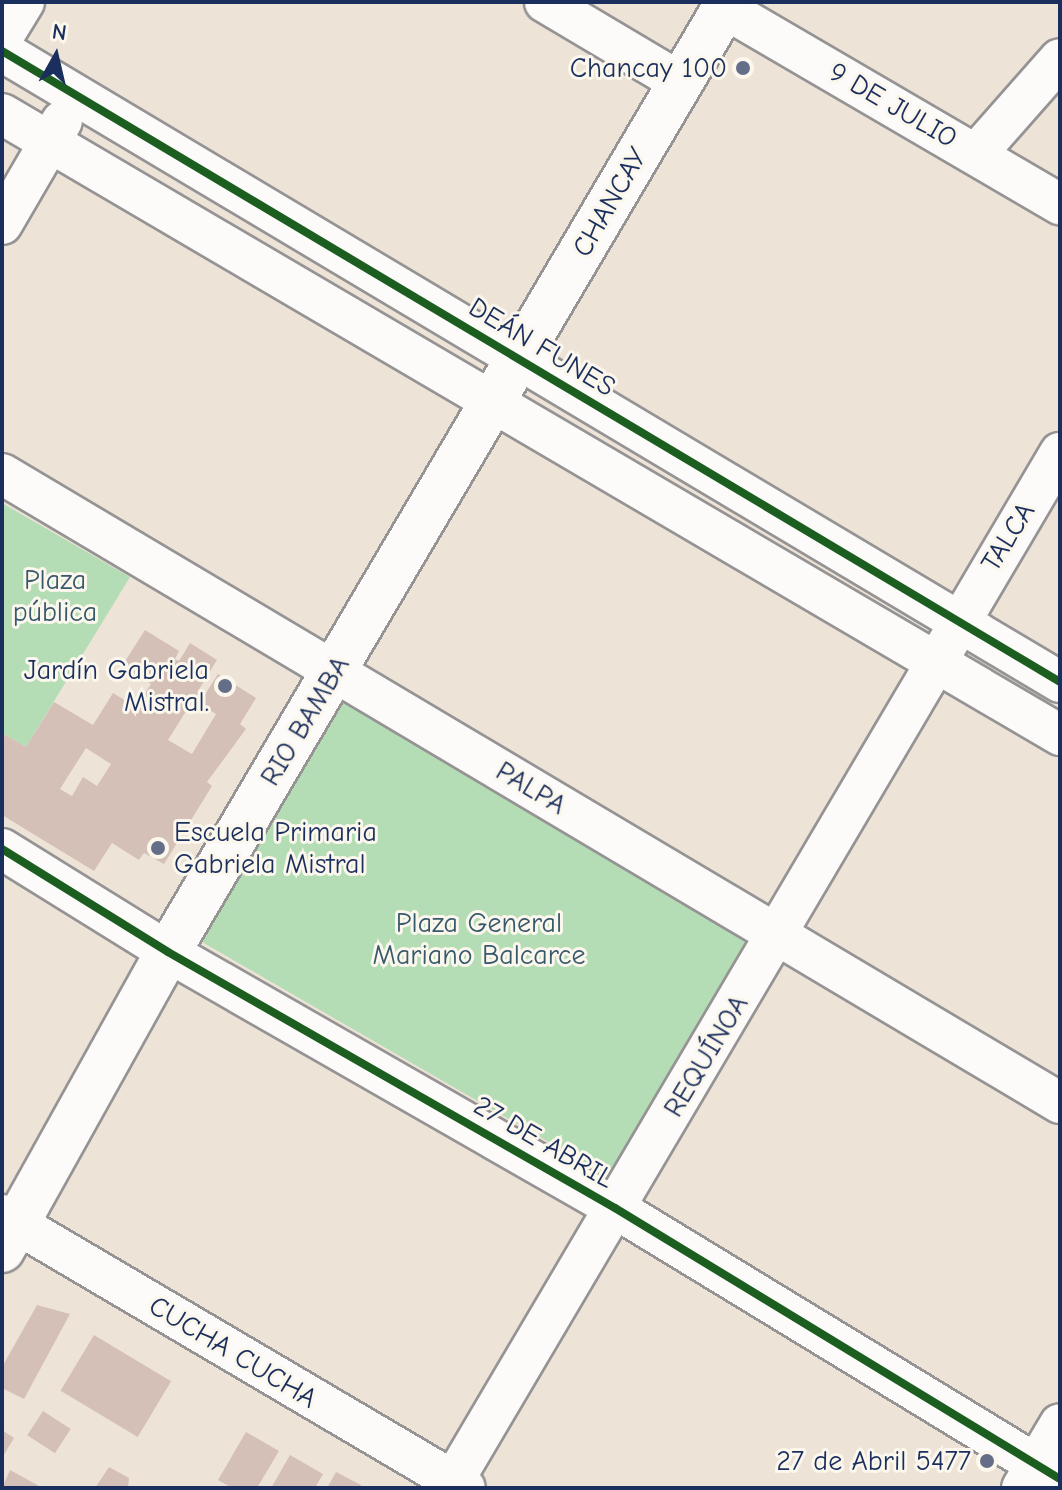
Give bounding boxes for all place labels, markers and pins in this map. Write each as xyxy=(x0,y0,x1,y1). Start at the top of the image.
place label: Chancay 100 xyxy=(570,51,727,85)
marker: Chancay 100 xyxy=(734,59,752,77)
place label: Jardín Gabriela Mistral. xyxy=(24,653,209,719)
marker: Jardín Gabriela Mistral. xyxy=(216,677,234,695)
place label: Escuela Primaria Gabriela Mistral xyxy=(174,815,377,881)
marker: Escuela Primaria Gabriela Mistral xyxy=(149,839,167,857)
place label: 27 de Abril 5477 xyxy=(776,1444,971,1478)
marker: 27 de Abril 5477 xyxy=(978,1452,996,1470)

